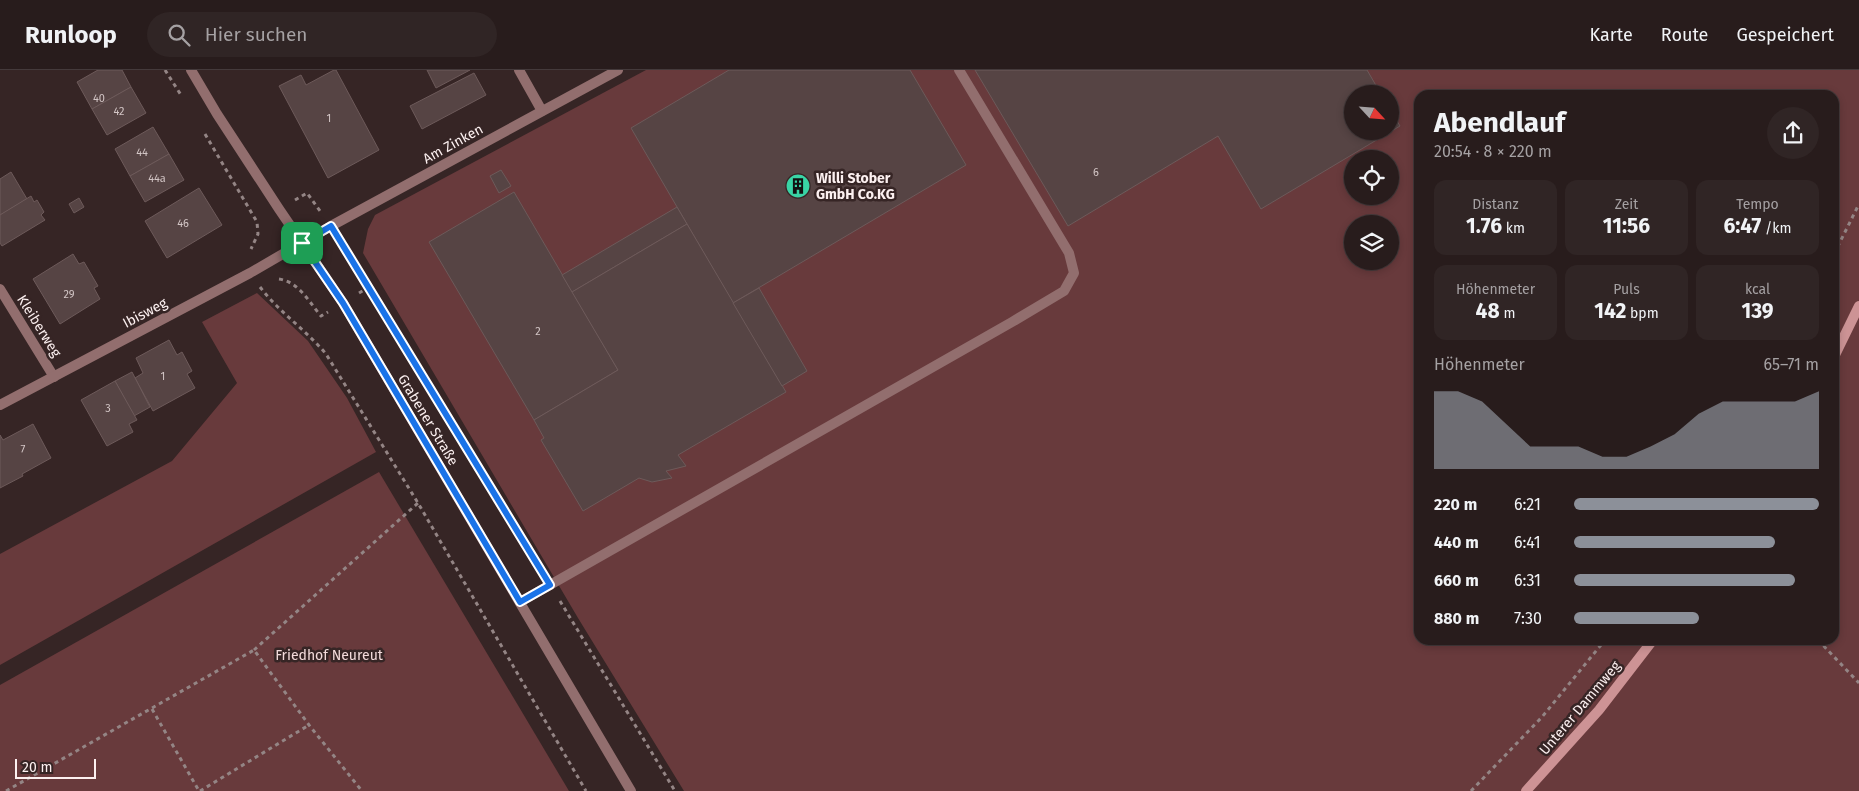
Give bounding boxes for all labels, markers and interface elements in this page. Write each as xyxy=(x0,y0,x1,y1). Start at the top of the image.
search box xyxy=(147,12,497,57)
text: Runloop xyxy=(25,21,117,49)
icon: search xyxy=(165,21,193,49)
text: Hier suchen xyxy=(205,23,307,46)
text: Karte xyxy=(1590,24,1633,46)
text: Route xyxy=(1661,24,1708,46)
text: Gespeichert xyxy=(1736,24,1834,46)
north arrow xyxy=(1344,85,1399,140)
map controls xyxy=(1344,85,1399,270)
house number: 40 xyxy=(93,92,105,105)
house number: 42 xyxy=(113,105,125,118)
text: Abendlauf xyxy=(1434,106,1565,139)
button: share xyxy=(1767,107,1819,159)
house number: 1 xyxy=(327,112,331,125)
street label: Am Zinken xyxy=(420,121,486,167)
text: 20:54 · 8 × 220 m xyxy=(1434,142,1552,161)
house number: 44 xyxy=(136,146,148,159)
button: locate xyxy=(1344,150,1399,205)
house number: 6 xyxy=(1093,166,1099,179)
place label: Willi Stober GmbH Co.KG xyxy=(816,170,895,203)
house number: 44a xyxy=(148,172,166,185)
building icon: Willi Stober GmbH Co.KG xyxy=(785,173,811,199)
text: Distanz xyxy=(1472,196,1519,213)
text: Zeit xyxy=(1615,196,1638,213)
text: Tempo xyxy=(1736,196,1779,213)
text: 1.76 xyxy=(1466,213,1502,239)
text: 11:56 xyxy=(1603,213,1650,239)
text: 6:47 xyxy=(1723,213,1761,239)
button: layers xyxy=(1344,215,1399,270)
house number: 46 xyxy=(177,217,189,230)
text: km xyxy=(1502,220,1525,237)
text: /km xyxy=(1761,220,1792,237)
pin xyxy=(281,222,323,264)
icon: arrive xyxy=(288,229,316,257)
text: Höhenmeter xyxy=(1456,281,1535,298)
text: Puls xyxy=(1613,281,1640,298)
text: kcal xyxy=(1745,281,1770,298)
house number: 29 xyxy=(63,288,75,301)
street label: Kleiberweg xyxy=(13,292,65,361)
street label: Ibisweg xyxy=(120,294,171,332)
text: 48 xyxy=(1476,298,1500,324)
text: 142 xyxy=(1594,298,1626,324)
text: 139 xyxy=(1741,298,1774,324)
text: m xyxy=(1500,305,1515,322)
text: bpm xyxy=(1626,305,1659,322)
house number: 2 xyxy=(535,325,541,338)
text: Höhenmeter xyxy=(1434,355,1525,374)
text: 65–71 m xyxy=(1763,355,1819,374)
house number: 1 xyxy=(161,370,165,383)
street label: Grabener Straße xyxy=(394,371,462,469)
house number: 3 xyxy=(105,402,111,415)
house number: 7 xyxy=(21,443,26,456)
text: 220 m xyxy=(1434,495,1477,514)
text: 6:21 xyxy=(1514,495,1541,514)
text: 440 m xyxy=(1434,533,1479,552)
text: 6:41 xyxy=(1514,533,1541,552)
text: 660 m xyxy=(1434,571,1479,590)
text: 6:31 xyxy=(1514,571,1541,590)
text: 880 m xyxy=(1434,609,1479,628)
text: 7:30 xyxy=(1514,609,1542,628)
park label: Friedhof Neureut xyxy=(275,647,384,664)
street label: Unterer Dammweg xyxy=(1536,657,1625,758)
scale bar xyxy=(15,756,96,779)
text: 20 m xyxy=(22,759,52,776)

